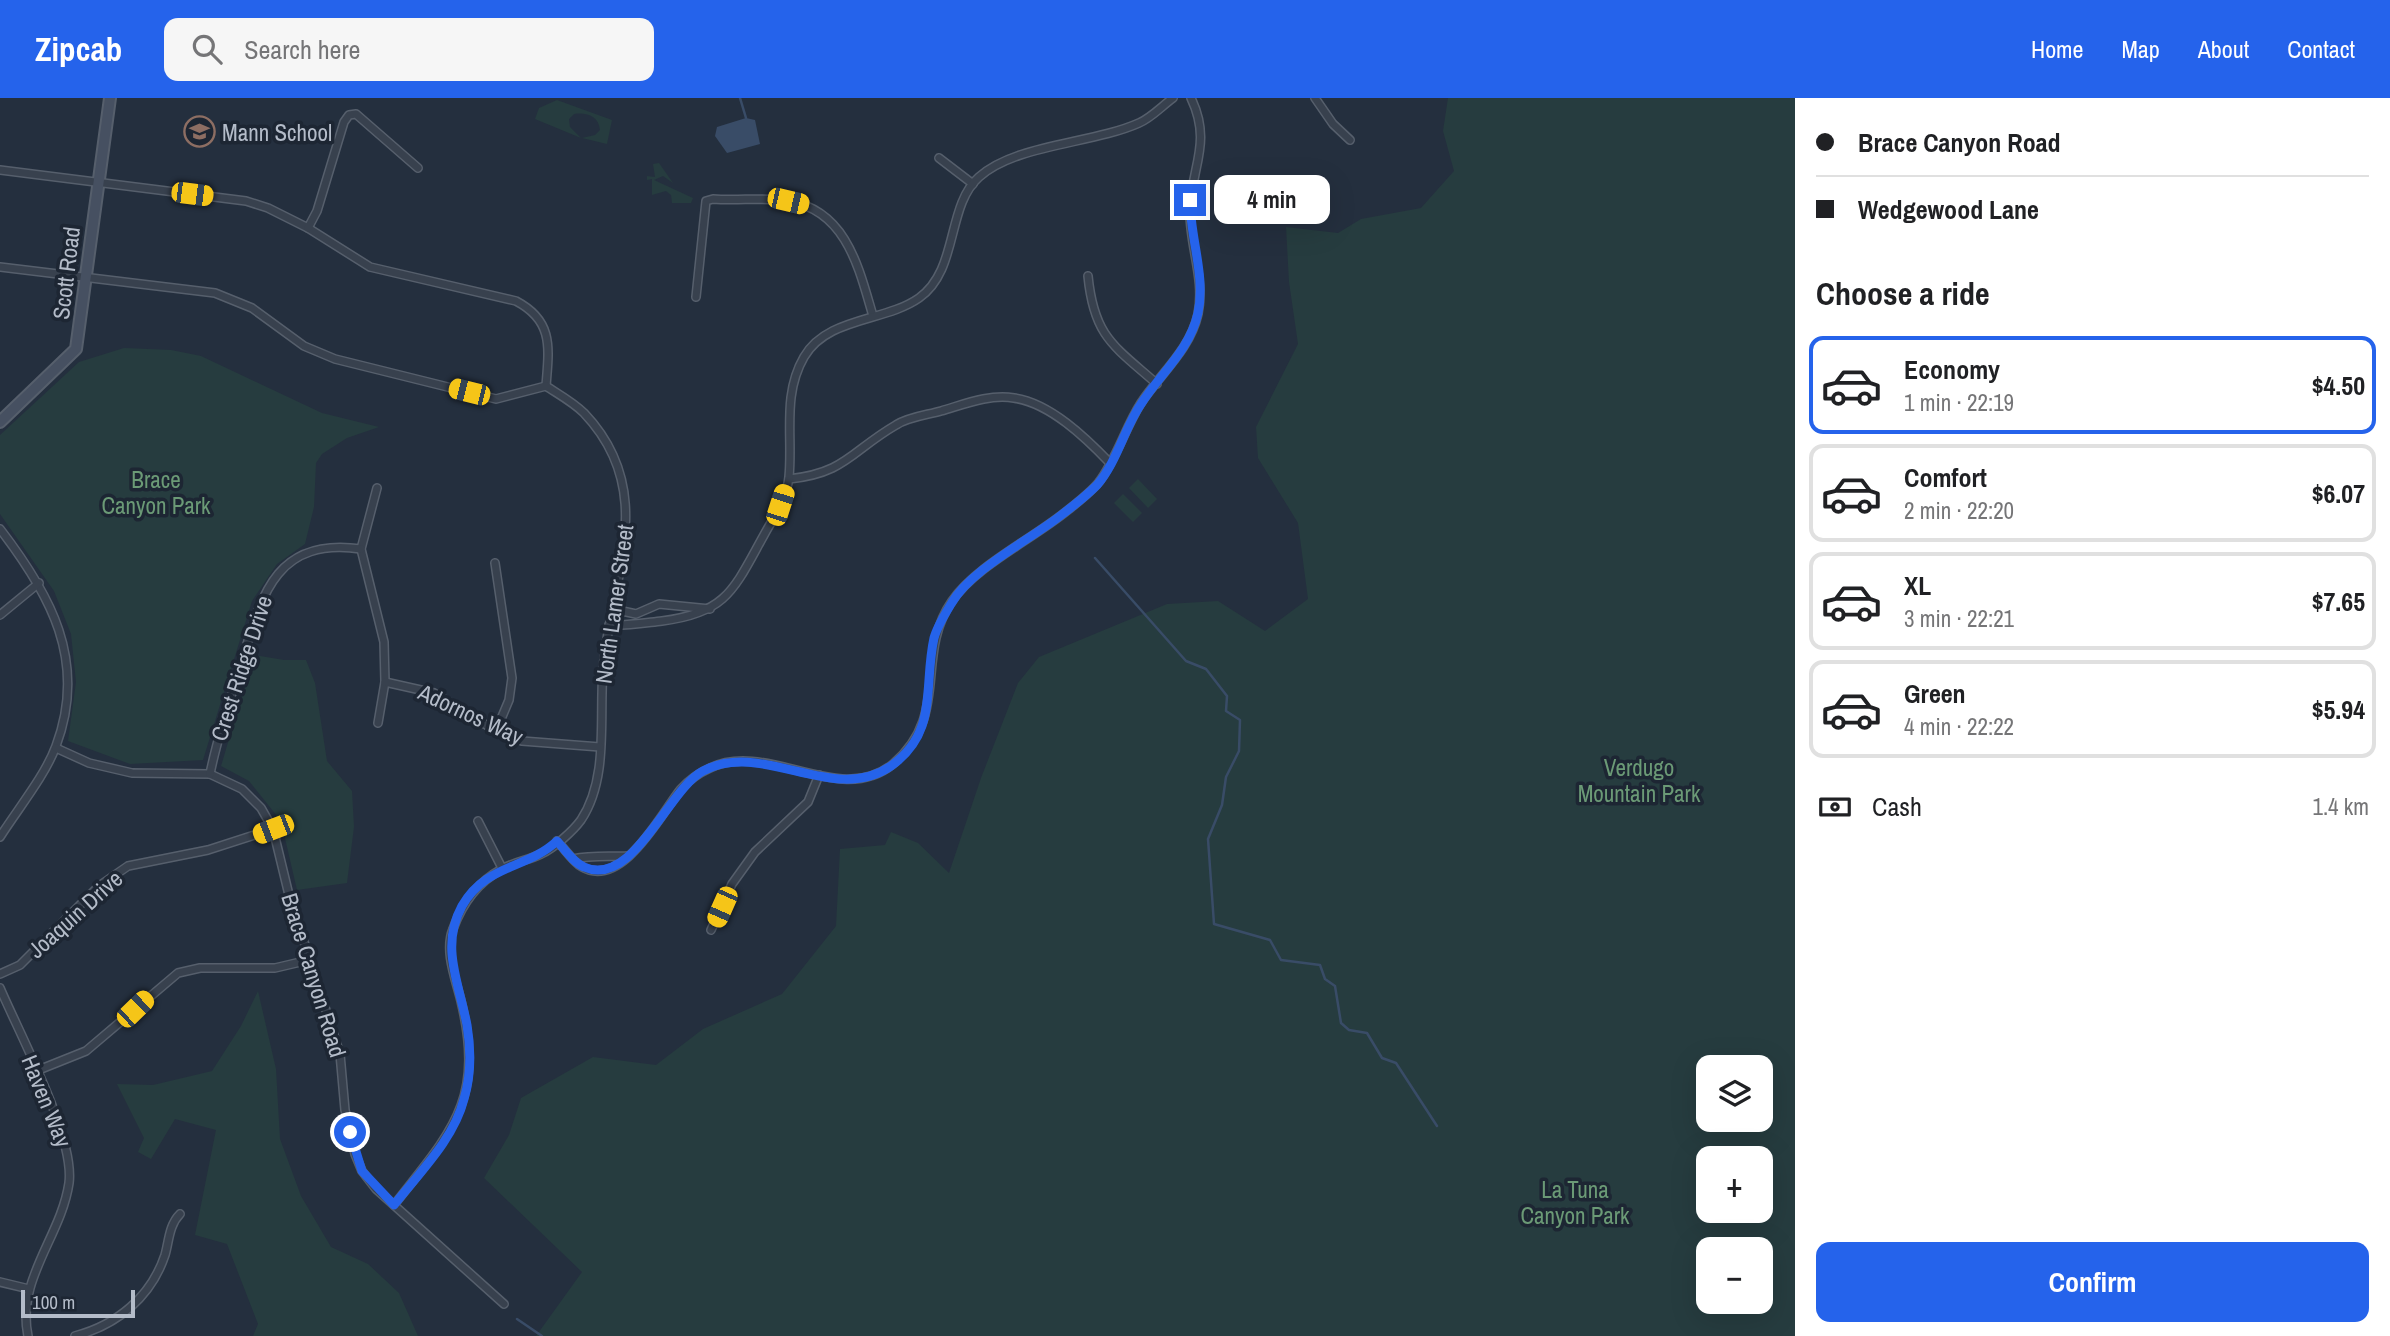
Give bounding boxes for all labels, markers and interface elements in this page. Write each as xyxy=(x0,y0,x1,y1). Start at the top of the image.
search box xyxy=(164,18,654,81)
text: Zipcab xyxy=(35,27,122,71)
icon: search xyxy=(188,30,226,68)
text: Search here xyxy=(244,32,360,67)
text: Home xyxy=(2031,33,2083,65)
text: Map xyxy=(2121,33,2160,65)
text: About xyxy=(2198,33,2249,65)
text: Contact xyxy=(2287,33,2355,65)
school or university icon: Mann School xyxy=(182,115,216,149)
place label: Mann School xyxy=(222,117,332,148)
text: Brace Canyon Road xyxy=(1858,125,2061,160)
callout: 4 min xyxy=(1214,176,1330,224)
car xyxy=(170,181,215,207)
route end xyxy=(1174,184,1206,216)
text: 4 min xyxy=(1247,184,1297,215)
car xyxy=(766,186,811,216)
text: Wedgewood Lane xyxy=(1858,192,2039,227)
street label: Scott Road xyxy=(45,225,87,321)
text: Choose a ride xyxy=(1816,272,1990,315)
text: Economy xyxy=(1904,352,2000,387)
icon: car xyxy=(1820,354,1883,417)
text: $4.50 xyxy=(2312,368,2365,403)
car xyxy=(447,377,492,407)
text: 1 min · 22:19 xyxy=(1904,387,2014,418)
text: Comfort xyxy=(1904,460,1987,495)
icon: car xyxy=(1820,462,1883,525)
park label: Brace Canyon Park xyxy=(101,464,211,521)
text: $6.07 xyxy=(2312,476,2365,511)
car xyxy=(764,482,797,528)
text: 2 min · 22:20 xyxy=(1904,495,2014,526)
street label: North Lamer Street xyxy=(587,522,641,686)
text: XL xyxy=(1904,568,1931,603)
icon: car xyxy=(1820,570,1883,633)
text: $7.65 xyxy=(2312,584,2365,619)
street label: Crest Ridge Drive xyxy=(203,591,279,745)
text: 3 min · 22:21 xyxy=(1904,603,2014,634)
street label: Adornos Way xyxy=(413,676,529,752)
text: Green xyxy=(1904,676,1966,711)
icon: car xyxy=(1820,678,1883,741)
text: $5.94 xyxy=(2312,692,2365,727)
text: 4 min · 22:22 xyxy=(1904,711,2014,742)
park label: Verdugo Mountain Park xyxy=(1578,752,1701,809)
icon: cash xyxy=(1816,788,1854,826)
text: Cash xyxy=(1872,789,1922,824)
text: 1.4 km xyxy=(2312,791,2369,822)
car xyxy=(250,812,297,846)
street label: Joaquin Drive xyxy=(21,863,129,965)
car xyxy=(704,884,741,930)
street label: Brace Canyon Road xyxy=(274,889,354,1061)
car xyxy=(113,987,158,1031)
street label: Haven Way xyxy=(14,1050,80,1152)
map controls xyxy=(1696,1055,1773,1314)
button: layers xyxy=(1696,1055,1773,1132)
route start xyxy=(334,1116,366,1148)
button: + xyxy=(1696,1146,1773,1223)
park label: La Tuna Canyon Park xyxy=(1520,1174,1630,1231)
button: − xyxy=(1696,1237,1773,1314)
button: Confirm xyxy=(1816,1242,2369,1322)
scale bar xyxy=(21,1287,135,1319)
text: 100 m xyxy=(32,1289,75,1315)

